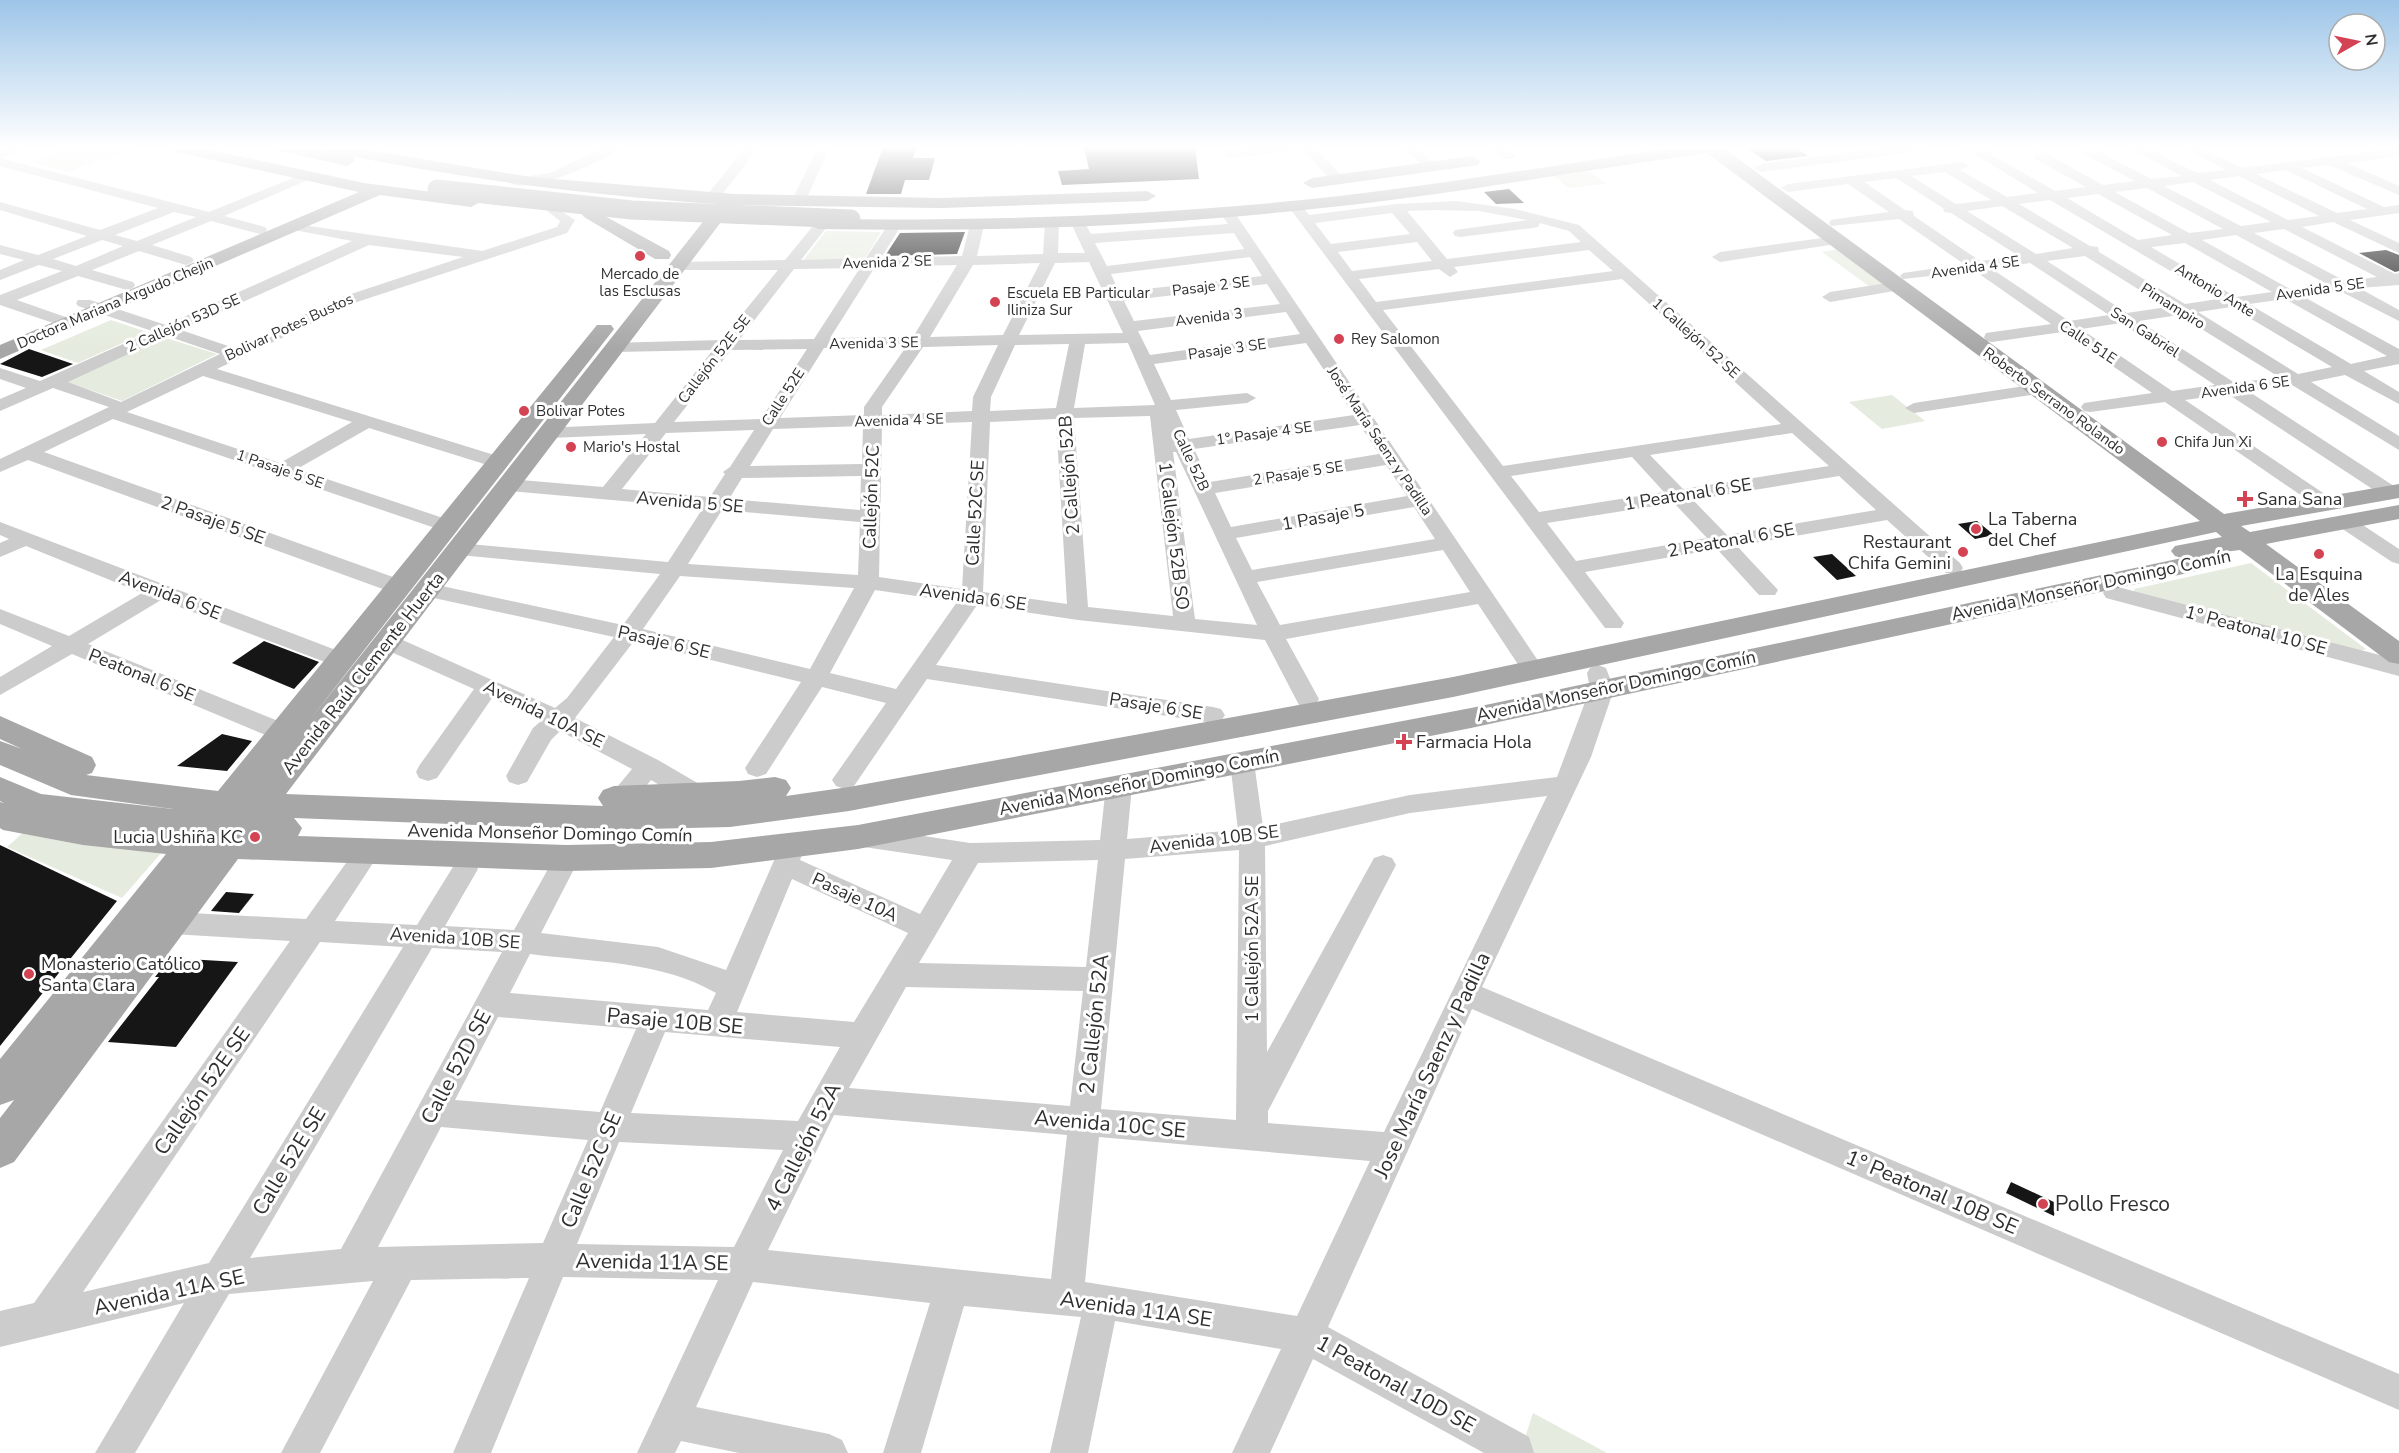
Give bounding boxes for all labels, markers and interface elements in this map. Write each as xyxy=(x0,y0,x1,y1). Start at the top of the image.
north arrow xyxy=(2327,12,2387,72)
text: N xyxy=(2359,32,2383,47)
marker: Mercado de las Esclusas xyxy=(633,249,647,263)
street label: Avenida 2 SE xyxy=(842,250,932,274)
street label: Avenida 4 SE xyxy=(1929,251,2021,283)
street label: Doctora Mariana Argudo Chejin xyxy=(14,252,216,354)
street label: Antonio Ante xyxy=(2171,258,2259,322)
place label: Mercado de las Esclusas xyxy=(599,264,681,301)
street label: Pasaje 2 SE xyxy=(1171,271,1251,301)
street label: Avenida 5 SE xyxy=(2274,273,2366,305)
street label: Pimampiro xyxy=(2137,278,2209,334)
place label: Escuela EB Particular Iliniza Sur xyxy=(1007,283,1151,320)
street label: 2 Callejón 53D SE xyxy=(123,289,243,357)
street label: Bolivar Potes Bustos xyxy=(222,289,356,365)
street label: 1 Callejón 52 SE xyxy=(1648,293,1744,383)
marker: Escuela EB Particular Iliniza Sur xyxy=(988,295,1002,309)
street label: San Gabriel xyxy=(2107,302,2184,362)
street label: Avenida 3 xyxy=(1174,303,1244,331)
street label: Callejón 52E SE xyxy=(673,311,755,407)
street label: Calle 51E xyxy=(2055,315,2121,369)
place label: Rey Salomon xyxy=(1351,329,1440,349)
street label: Avenida 3 SE xyxy=(829,332,919,354)
marker: Rey Salomon xyxy=(1332,332,1346,346)
street label: Pasaje 3 SE xyxy=(1187,334,1267,364)
street label: Roberto Serrano Rolando xyxy=(1979,343,2129,459)
street label: José María Sáenz y Padilla xyxy=(1322,362,1437,519)
street label: Calle 52E xyxy=(757,364,809,430)
street label: Avenida 6 SE xyxy=(2199,371,2291,403)
place label: Bolivar Potes xyxy=(536,401,625,421)
marker: Bolivar Potes xyxy=(517,404,531,418)
street label: Avenida 4 SE xyxy=(854,408,944,432)
street label: 2 Callejón 52B xyxy=(1053,414,1085,536)
street label: 1° Pasaje 4 SE xyxy=(1215,416,1313,450)
street label: Calle 52B xyxy=(1168,426,1214,494)
place label: Chifa Jun Xi xyxy=(2174,432,2252,452)
marker: Chifa Jun Xi xyxy=(2155,435,2169,449)
place label: Mario's Hostal xyxy=(583,437,680,457)
marker: Mario's Hostal xyxy=(564,440,578,454)
street label: Callejón 52C xyxy=(857,444,885,550)
street label: 1 Pasaje 5 SE xyxy=(234,445,326,493)
street label: 2 Pasaje 5 SE xyxy=(1251,456,1345,490)
street label: Calle 52C SE xyxy=(960,459,990,567)
street label: 1 Callejón 52B SO xyxy=(1153,460,1195,612)
street label: 1 Peatonal 6 SE xyxy=(1623,472,1753,516)
street label: Avenida 5 SE xyxy=(635,485,745,519)
place label: Sana Sana xyxy=(2257,487,2342,511)
street label: 2 Pasaje 5 SE xyxy=(157,490,269,550)
marker: Sana Sana xyxy=(2238,492,2252,506)
street label: 1 Pasaje 5 xyxy=(1280,498,1366,536)
place label: La Taberna del Chef xyxy=(1988,507,2077,552)
street label: 2 Peatonal 6 SE xyxy=(1666,517,1796,563)
marker: La Taberna del Chef xyxy=(1969,522,1983,536)
place label: Restaurant Chifa Gemini xyxy=(1848,530,1952,575)
street label: Avenida Monseñor Domingo Comín xyxy=(1949,544,2233,626)
marker: Restaurant Chifa Gemini xyxy=(1956,545,1970,559)
marker: La Esquina de Ales xyxy=(2312,547,2326,561)
place label: La Esquina de Ales xyxy=(2275,562,2363,607)
street label: Avenida 6 SE xyxy=(116,565,224,625)
street label: Avenida Raúl Clemente Huerta xyxy=(276,567,450,779)
street label: Avenida 6 SE xyxy=(918,578,1028,616)
street label: 1° Peatonal 10 SE xyxy=(2182,600,2330,660)
street label: Pasaje 6 SE xyxy=(615,620,713,664)
street label: Peatonal 6 SE xyxy=(85,643,199,707)
street label: Avenida Monseñor Domingo Comín xyxy=(1474,645,1758,727)
street label: Avenida 10A SE xyxy=(480,674,608,754)
street label: Pasaje 6 SE xyxy=(1108,687,1204,725)
place label: Farmacia Hola xyxy=(1416,730,1532,754)
marker: Farmacia Hola xyxy=(1397,735,1411,749)
street label: Avenida Monseñor Domingo Comín xyxy=(997,743,1281,821)
street label: Avenida Monseñor Domingo Comín xyxy=(407,819,693,847)
street label: Avenida 10B SE xyxy=(1148,819,1280,859)
place label: Lucia Ushiña KC xyxy=(113,825,243,849)
marker: Lucia Ushiña KC xyxy=(248,830,262,844)
street label: Pasaje 10A xyxy=(808,867,902,927)
street label: 1 Callejón 52A SE xyxy=(1240,876,1264,1022)
street label: Avenida 10B SE xyxy=(389,921,521,955)
street label: Jose María Saenz y Padilla xyxy=(1367,948,1497,1183)
place label: Monasterio Católico Santa Clara xyxy=(41,952,201,997)
street label: 2 Callejón 52A xyxy=(1073,952,1115,1096)
marker: Monasterio Católico Santa Clara xyxy=(22,967,36,981)
street label: Pasaje 10B SE xyxy=(606,1001,744,1041)
street label: Calle 52D SE xyxy=(414,1005,498,1129)
street label: Callejón 52E SE xyxy=(147,1021,257,1161)
street label: 4 Callejón 52A xyxy=(759,1078,847,1216)
street label: Calle 52E SE xyxy=(246,1102,332,1220)
street label: Avenida 10C SE xyxy=(1033,1103,1187,1145)
street label: Calle 52C SE xyxy=(554,1108,628,1232)
street label: 1° Peatonal 10B SE xyxy=(1842,1143,2022,1241)
place label: Pollo Fresco xyxy=(2055,1190,2170,1218)
marker: Pollo Fresco xyxy=(2036,1197,2050,1211)
street label: Avenida 11A SE xyxy=(575,1247,729,1277)
street label: Avenida 11A SE xyxy=(91,1262,247,1322)
street label: Avenida 11A SE xyxy=(1058,1284,1214,1334)
street label: 1 Peatonal 10D SE xyxy=(1311,1329,1481,1439)

